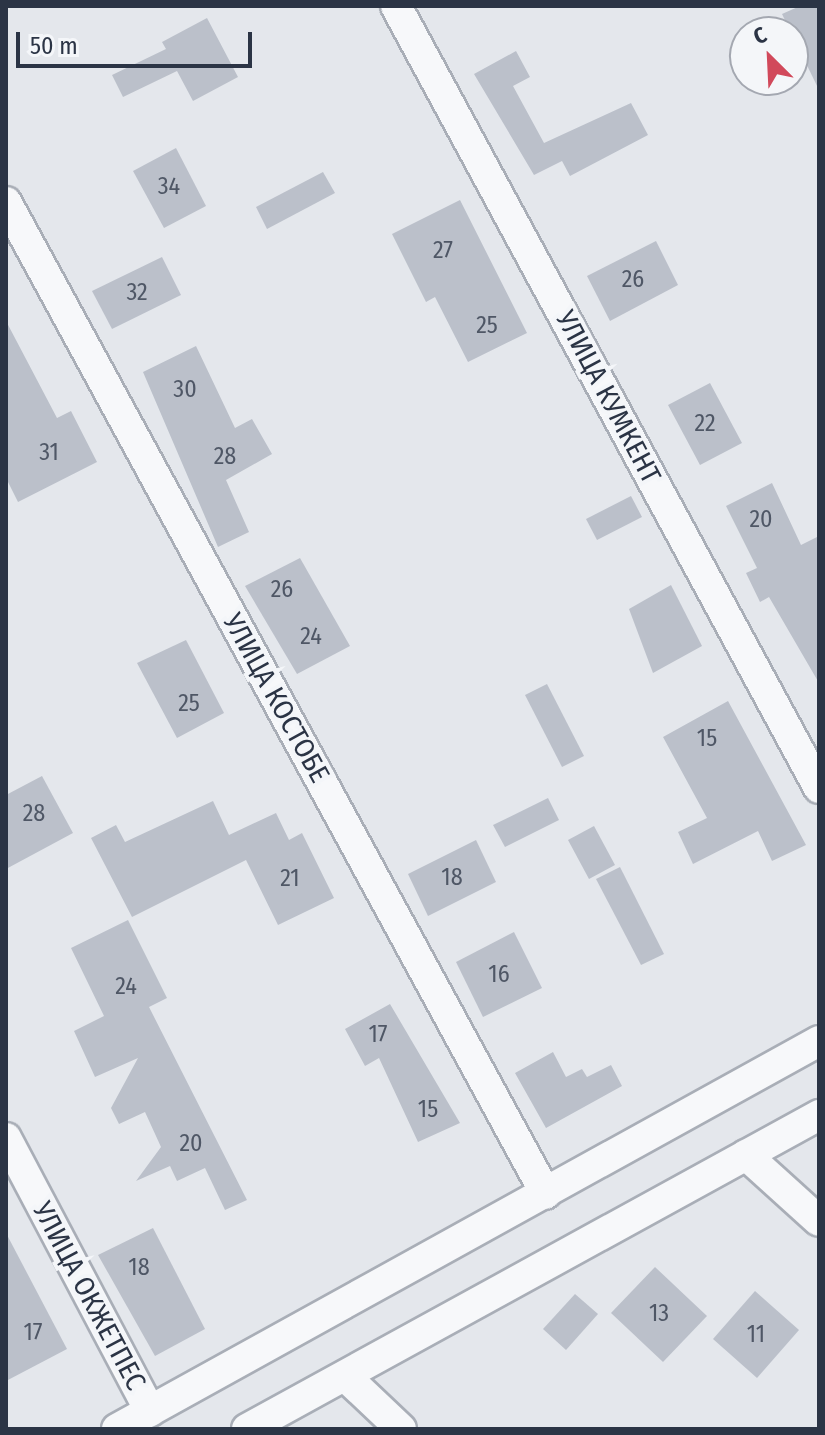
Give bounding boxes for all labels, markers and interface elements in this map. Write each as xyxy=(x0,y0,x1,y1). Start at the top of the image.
scale bar xyxy=(20,16,256,66)
north arrow xyxy=(729,16,809,96)
text: С xyxy=(749,21,771,50)
text: 50 m xyxy=(30,32,78,60)
house number: 34 xyxy=(158,173,180,201)
house number: 27 xyxy=(433,237,453,265)
house number: 26 xyxy=(622,266,644,294)
house number: 32 xyxy=(126,279,148,307)
street label: УЛИЦА КУМКЕНТ xyxy=(548,305,668,489)
house number: 25 xyxy=(476,312,498,340)
house number: 30 xyxy=(173,376,197,404)
house number: 22 xyxy=(694,410,716,438)
house number: 31 xyxy=(39,439,59,467)
house number: 28 xyxy=(214,443,236,471)
house number: 20 xyxy=(749,506,773,534)
house number: 26 xyxy=(271,576,293,604)
street label: УЛИЦА КОСТОБЕ xyxy=(216,608,336,788)
house number: 24 xyxy=(300,623,322,651)
house number: 25 xyxy=(178,690,200,718)
house number: 15 xyxy=(697,725,717,753)
house number: 28 xyxy=(23,800,45,828)
house number: 18 xyxy=(441,864,463,892)
house number: 21 xyxy=(280,865,300,893)
house number: 16 xyxy=(488,961,510,989)
house number: 24 xyxy=(115,973,137,1001)
house number: 17 xyxy=(368,1021,388,1049)
house number: 15 xyxy=(418,1096,438,1124)
house number: 20 xyxy=(179,1130,203,1158)
street label: УЛИЦА ОКЖЕТПЕС xyxy=(25,1196,153,1396)
house number: 18 xyxy=(128,1254,150,1282)
house number: 13 xyxy=(649,1300,669,1328)
house number: 17 xyxy=(23,1319,43,1347)
house number: 11 xyxy=(747,1321,765,1349)

